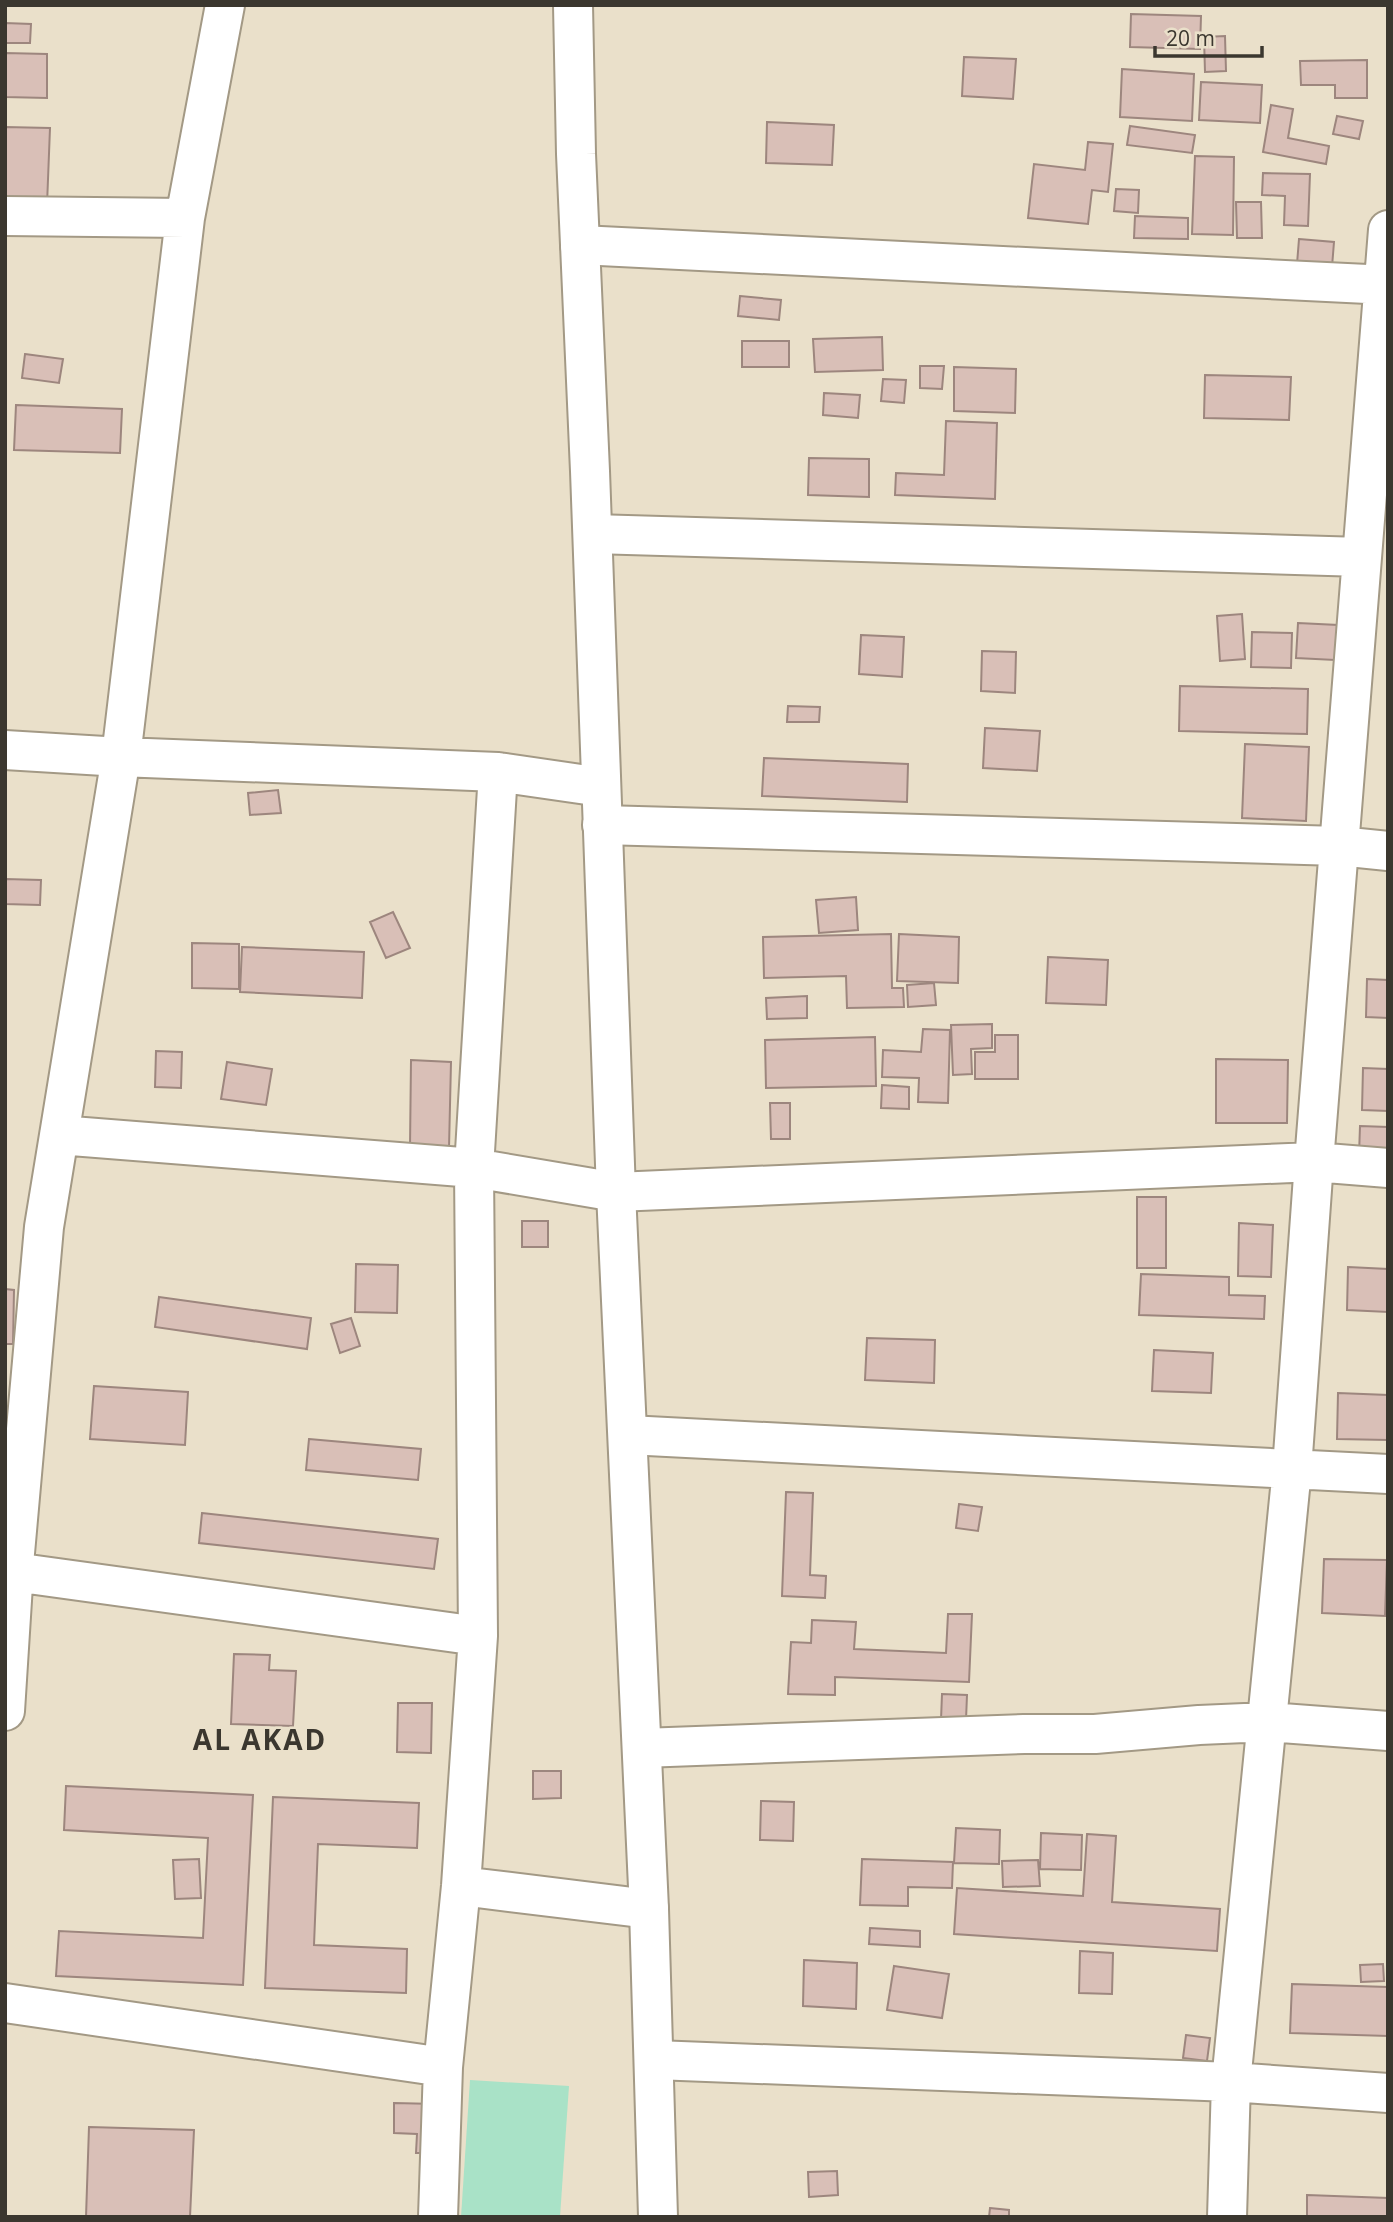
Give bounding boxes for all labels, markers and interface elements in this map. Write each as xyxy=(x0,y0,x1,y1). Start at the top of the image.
scale bar xyxy=(1155,14,1262,58)
text: 20 m xyxy=(1166,24,1215,52)
district label: AL AKAD xyxy=(193,1720,327,1758)

